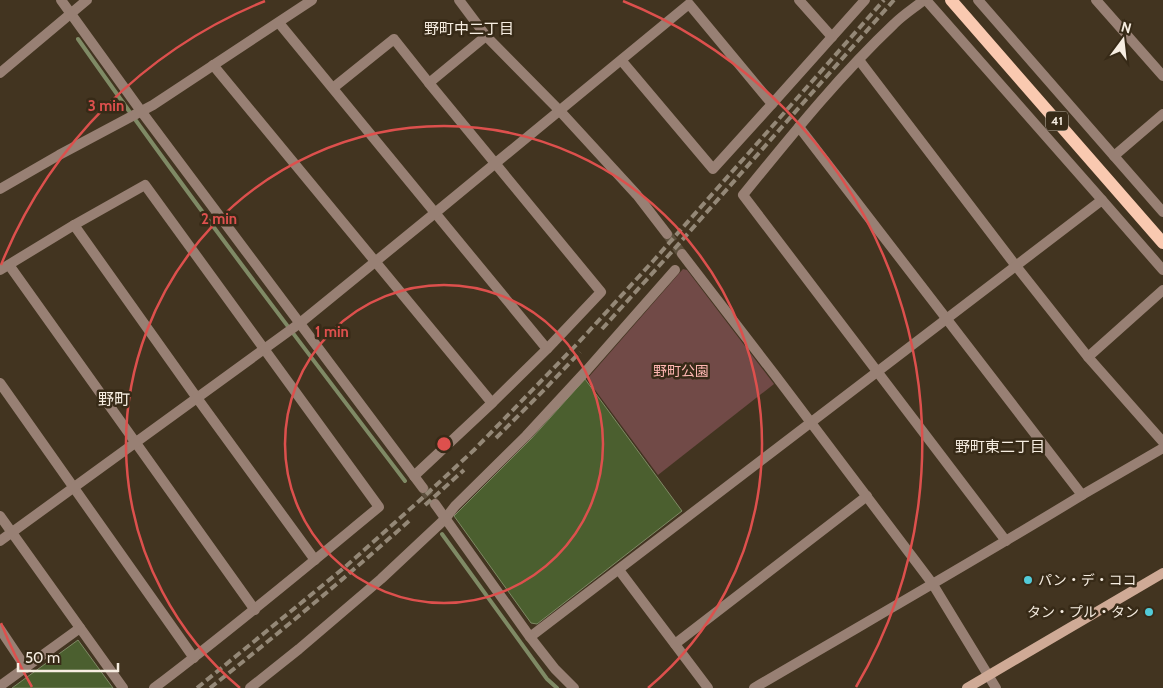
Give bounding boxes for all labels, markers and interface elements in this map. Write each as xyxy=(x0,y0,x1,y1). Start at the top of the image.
north arrow xyxy=(1098,15,1148,65)
text: N xyxy=(1119,17,1133,37)
district label: 野町中二丁目 xyxy=(424,20,514,38)
text: 3 min xyxy=(88,97,124,115)
road number: 41 xyxy=(1046,112,1068,130)
text: 2 min xyxy=(201,210,237,228)
text: 1 min xyxy=(315,323,349,341)
park label: 野町公園 xyxy=(653,362,709,380)
district label: 野町 xyxy=(98,390,130,409)
centre of rings xyxy=(435,435,453,453)
district label: 野町東二丁目 xyxy=(955,438,1045,456)
place label: パン・デ・ココ xyxy=(1038,571,1137,589)
marker: パン・デ・ココ xyxy=(1022,574,1034,586)
place label: タン・プル・タン xyxy=(1027,603,1139,621)
marker: タン・プル・タン xyxy=(1143,606,1155,618)
scale bar xyxy=(18,640,118,672)
text: 50 m xyxy=(25,649,60,667)

